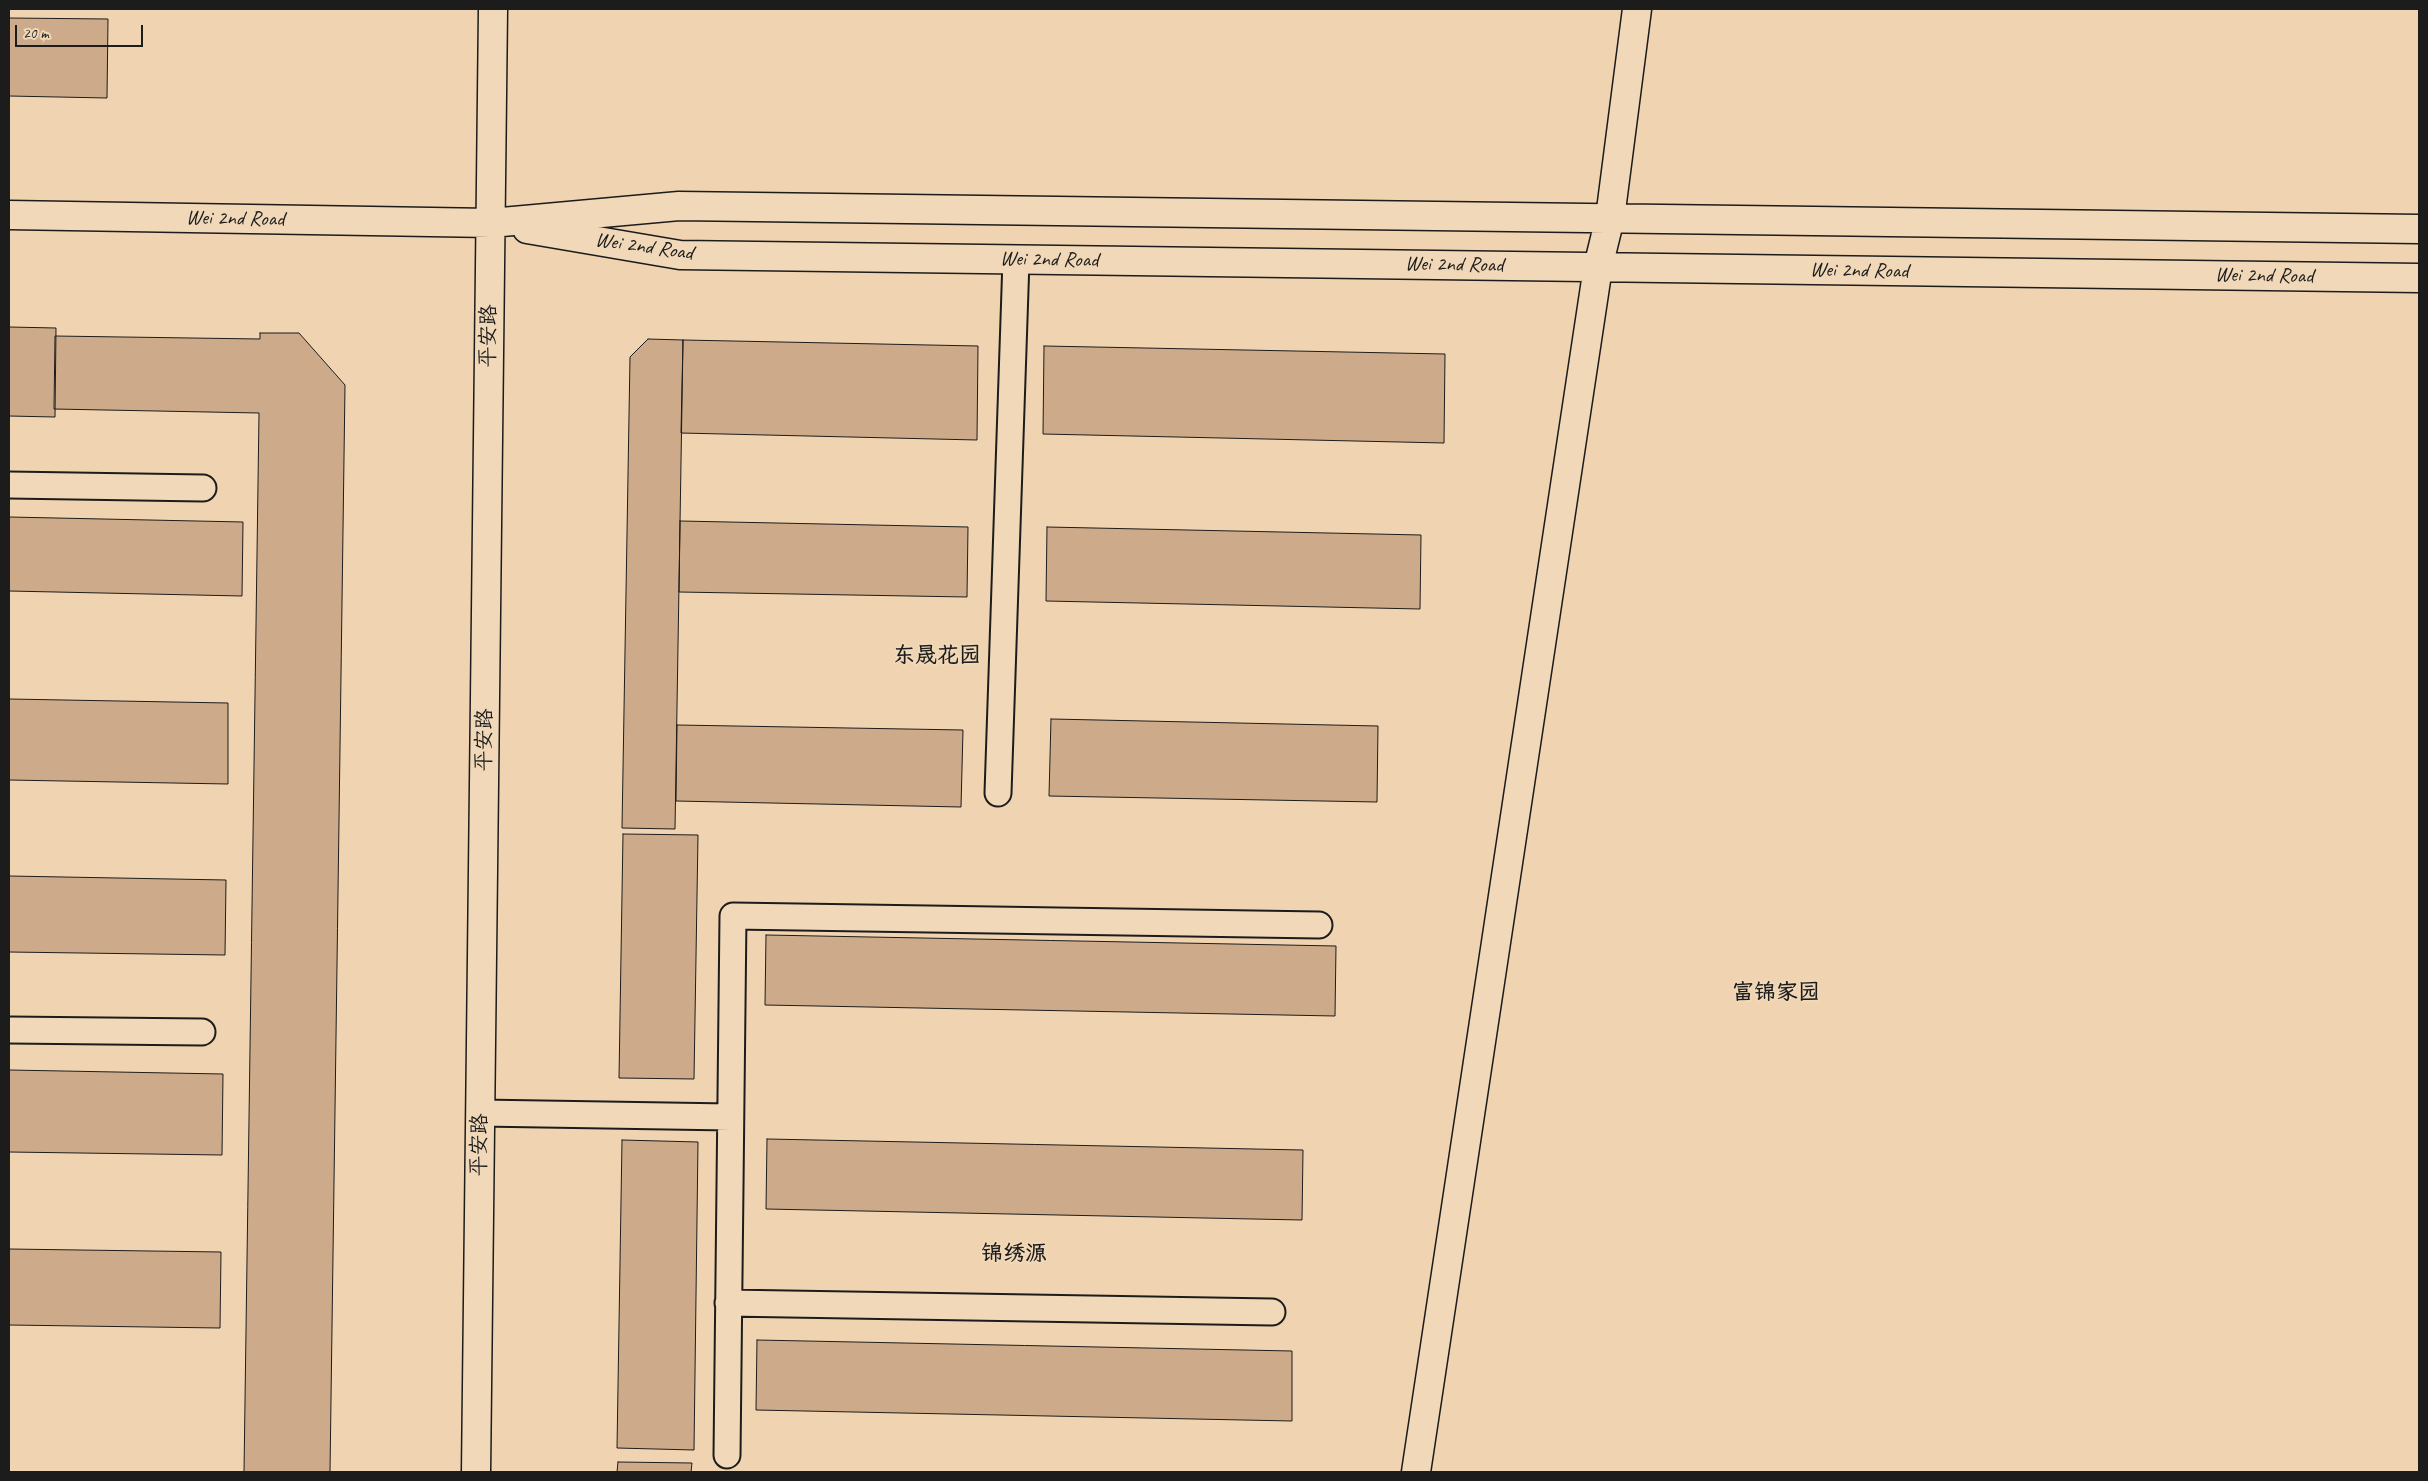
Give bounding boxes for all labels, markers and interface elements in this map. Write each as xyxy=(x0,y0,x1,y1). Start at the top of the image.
scale bar xyxy=(18,15,145,47)
text: 20 m xyxy=(23,24,49,43)
street label: Wei 2nd Road xyxy=(186,206,284,232)
street label: Wei 2nd Road xyxy=(593,228,695,266)
street label: Wei 2nd Road xyxy=(1000,247,1098,273)
street label: Wei 2nd Road xyxy=(1405,252,1503,278)
street label: Wei 2nd Road xyxy=(1810,258,1908,284)
street label: Wei 2nd Road xyxy=(2215,263,2313,289)
street label: 平安路 xyxy=(476,304,502,368)
district label: 东晟花园 xyxy=(893,643,981,669)
street label: 平安路 xyxy=(472,708,498,772)
district label: 富锦家园 xyxy=(1732,980,1820,1006)
street label: 平安路 xyxy=(467,1113,493,1177)
district label: 锦绣源 xyxy=(981,1241,1047,1267)

